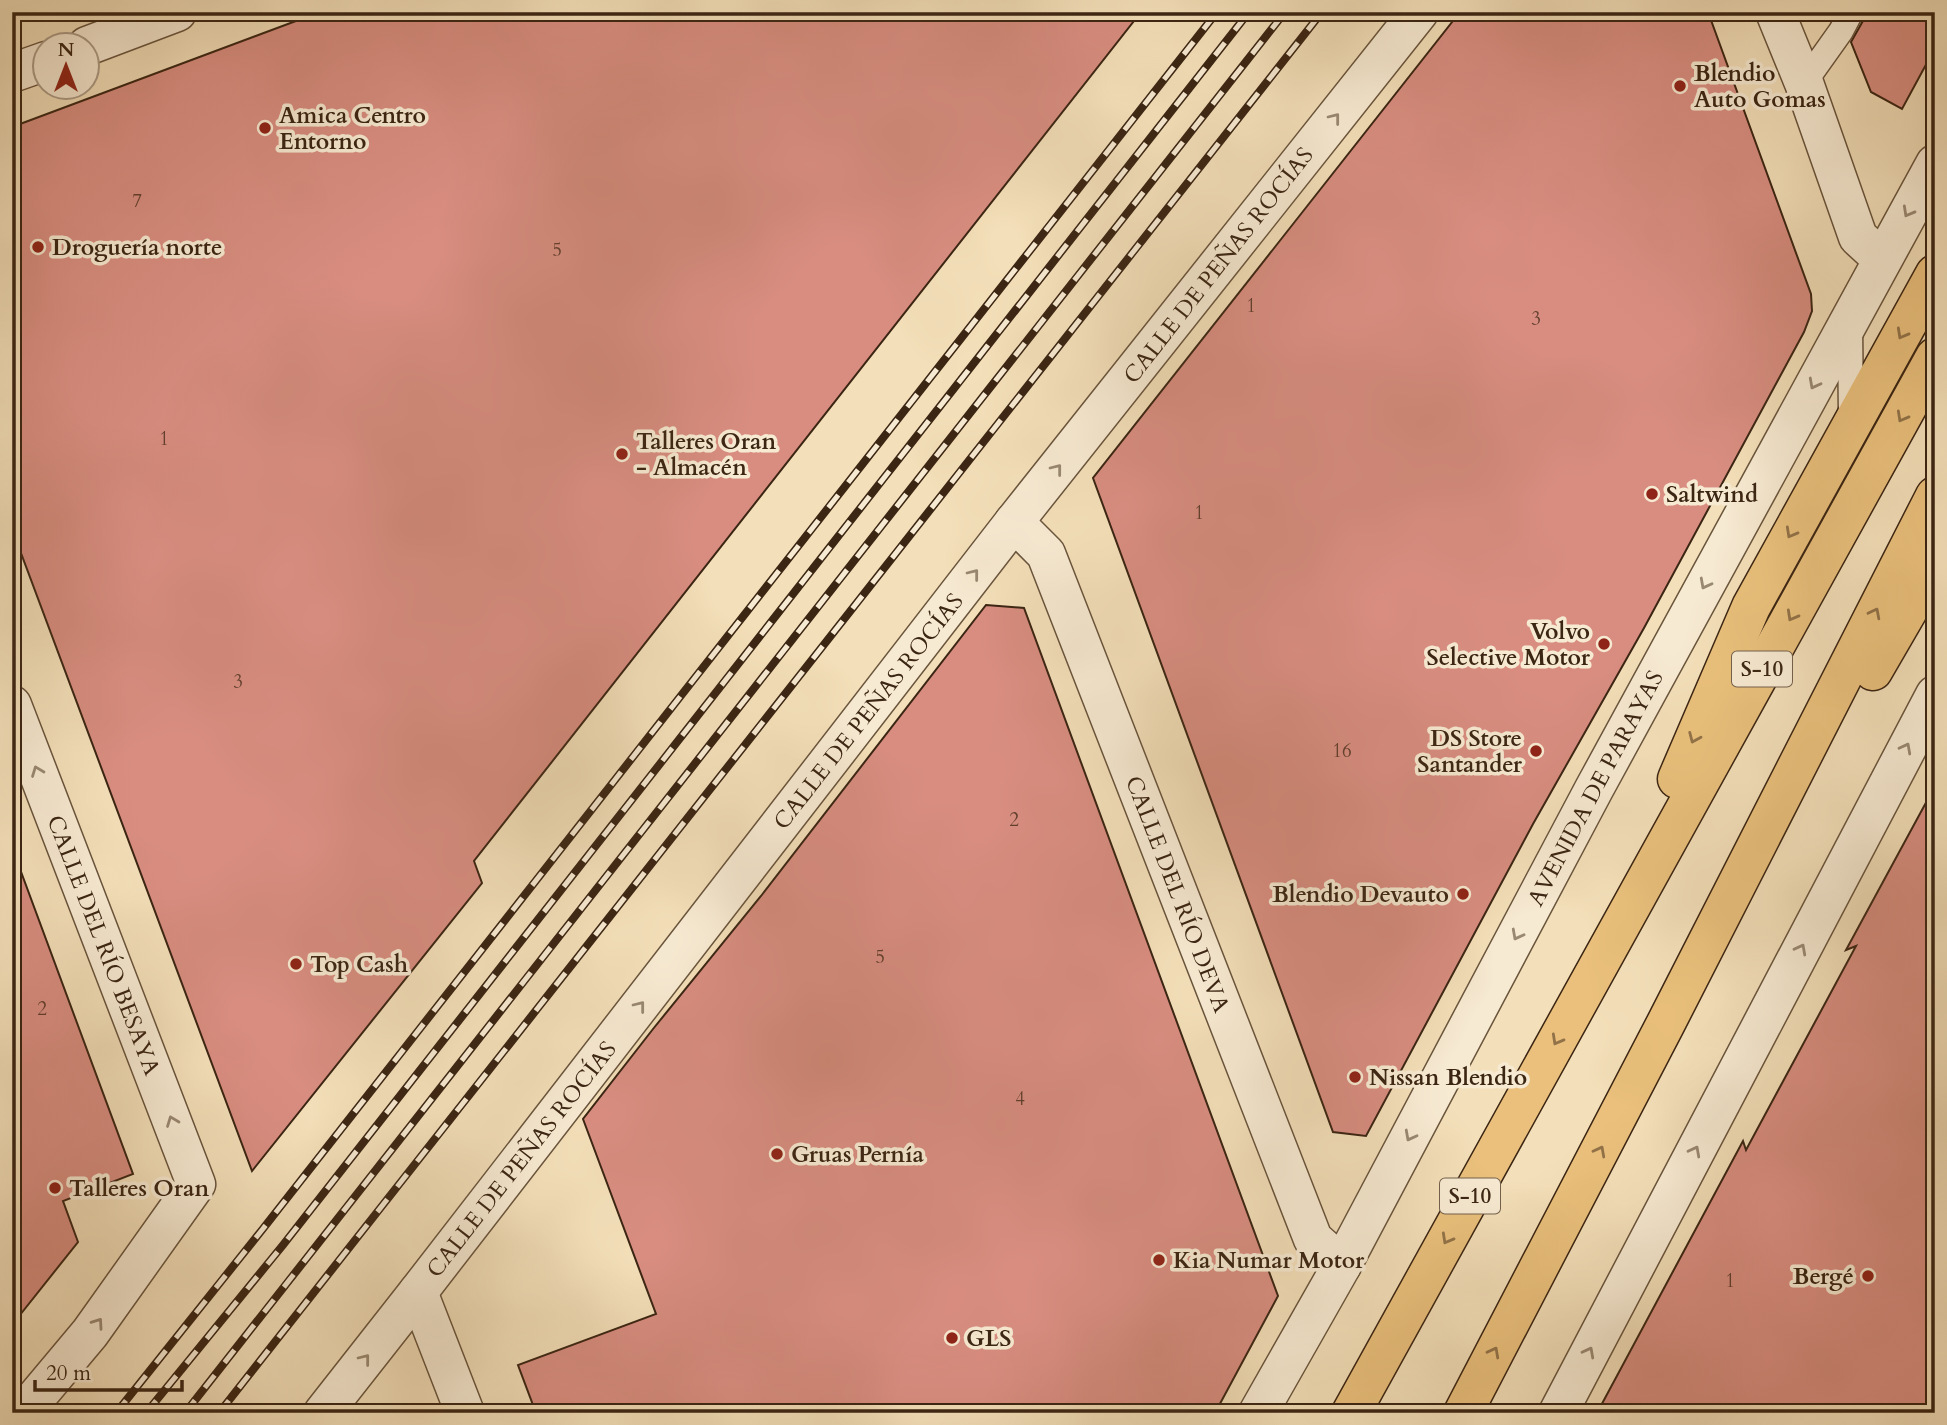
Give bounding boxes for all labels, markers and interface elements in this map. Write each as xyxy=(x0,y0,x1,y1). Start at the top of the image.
north arrow xyxy=(32,32,102,102)
text: N xyxy=(58,37,75,63)
place label: Blendio Auto Gomas xyxy=(1694,58,1826,115)
marker: Blendio Auto Gomas xyxy=(1672,78,1688,94)
place label: Amica Centro Entorno xyxy=(279,100,426,157)
one-way arrow xyxy=(1326,113,1339,125)
marker: Amica Centro Entorno xyxy=(257,120,273,136)
street label: CALLE DE PEÑAS ROCÍAS xyxy=(1116,140,1320,390)
house number: 7 xyxy=(132,188,142,214)
one-way arrow xyxy=(1903,205,1916,217)
place label: Droguería norte xyxy=(52,232,222,263)
house number: 5 xyxy=(552,237,562,263)
marker: Droguería norte xyxy=(30,239,46,255)
house number: 1 xyxy=(1246,293,1256,319)
house number: 3 xyxy=(1531,306,1541,332)
one-way arrow xyxy=(1897,326,1910,339)
one-way arrow xyxy=(1809,377,1822,389)
one-way arrow xyxy=(1897,410,1910,423)
house number: 1 xyxy=(159,426,169,452)
place label: Talleres Oran - Almacén xyxy=(636,426,776,483)
marker: Talleres Oran - Almacén xyxy=(614,446,630,462)
one-way arrow xyxy=(1048,464,1061,477)
place label: Saltwind xyxy=(1666,479,1758,510)
marker: Saltwind xyxy=(1644,486,1660,502)
house number: 1 xyxy=(1194,500,1204,526)
one-way arrow xyxy=(1786,525,1800,538)
one-way arrow xyxy=(966,570,979,582)
one-way arrow xyxy=(1700,577,1713,589)
street label: CALLE DE PEÑAS ROCÍAS xyxy=(766,586,970,836)
one-way arrow xyxy=(1867,608,1881,620)
one-way arrow xyxy=(1787,609,1800,622)
place label: Volvo Selective Motor xyxy=(1427,616,1591,673)
marker: Volvo Selective Motor xyxy=(1596,636,1612,652)
road number: S-10 xyxy=(1732,652,1792,686)
street label: AVENIDA DE PARAYAS xyxy=(1520,665,1671,911)
house number: 3 xyxy=(233,669,243,695)
place label: DS Store Santander xyxy=(1417,723,1523,780)
one-way arrow xyxy=(1688,731,1702,743)
house number: 16 xyxy=(1332,738,1352,764)
one-way arrow xyxy=(1898,742,1911,755)
marker: DS Store Santander xyxy=(1528,743,1544,759)
one-way arrow xyxy=(32,765,46,777)
street label: CALLE DEL RÍO DEVA xyxy=(1118,771,1237,1018)
house number: 2 xyxy=(1009,807,1019,833)
street label: CALLE DEL RÍO BESAYA xyxy=(40,811,168,1080)
place label: Blendio Devauto xyxy=(1272,879,1449,910)
marker: Blendio Devauto xyxy=(1455,886,1471,902)
one-way arrow xyxy=(1511,928,1525,940)
house number: 5 xyxy=(875,944,885,970)
one-way arrow xyxy=(1792,944,1806,956)
place label: Top Cash xyxy=(310,949,408,980)
marker: Top Cash xyxy=(288,956,304,972)
house number: 2 xyxy=(37,996,47,1022)
one-way arrow xyxy=(631,1001,644,1014)
one-way arrow xyxy=(1552,1033,1565,1045)
street label: CALLE DE PEÑAS ROCÍAS xyxy=(419,1034,623,1284)
place label: Nissan Blendio xyxy=(1369,1062,1527,1093)
marker: Nissan Blendio xyxy=(1347,1069,1363,1085)
house number: 4 xyxy=(1015,1086,1025,1112)
one-way arrow xyxy=(166,1115,180,1127)
one-way arrow xyxy=(1405,1129,1418,1142)
place label: Gruas Pernía xyxy=(791,1139,924,1170)
one-way arrow xyxy=(1591,1145,1605,1158)
marker: Gruas Pernía xyxy=(769,1146,785,1162)
one-way arrow xyxy=(1687,1146,1700,1158)
place label: Talleres Oran xyxy=(69,1173,209,1204)
road number: S-10 xyxy=(1440,1178,1500,1214)
marker: Talleres Oran xyxy=(47,1180,63,1196)
one-way arrow xyxy=(1441,1232,1455,1244)
place label: Kia Numar Motor xyxy=(1173,1245,1365,1276)
marker: Kia Numar Motor xyxy=(1151,1252,1167,1268)
place label: Bergé xyxy=(1793,1261,1854,1292)
house number: 1 xyxy=(1725,1268,1735,1294)
marker: Bergé xyxy=(1860,1268,1876,1284)
one-way arrow xyxy=(90,1318,102,1331)
place label: GLS xyxy=(966,1323,1012,1354)
marker: GLS xyxy=(944,1330,960,1346)
one-way arrow xyxy=(1486,1347,1500,1359)
one-way arrow xyxy=(1581,1347,1595,1359)
scale bar xyxy=(35,1348,182,1392)
one-way arrow xyxy=(357,1355,369,1368)
text: 20 m xyxy=(46,1359,91,1388)

